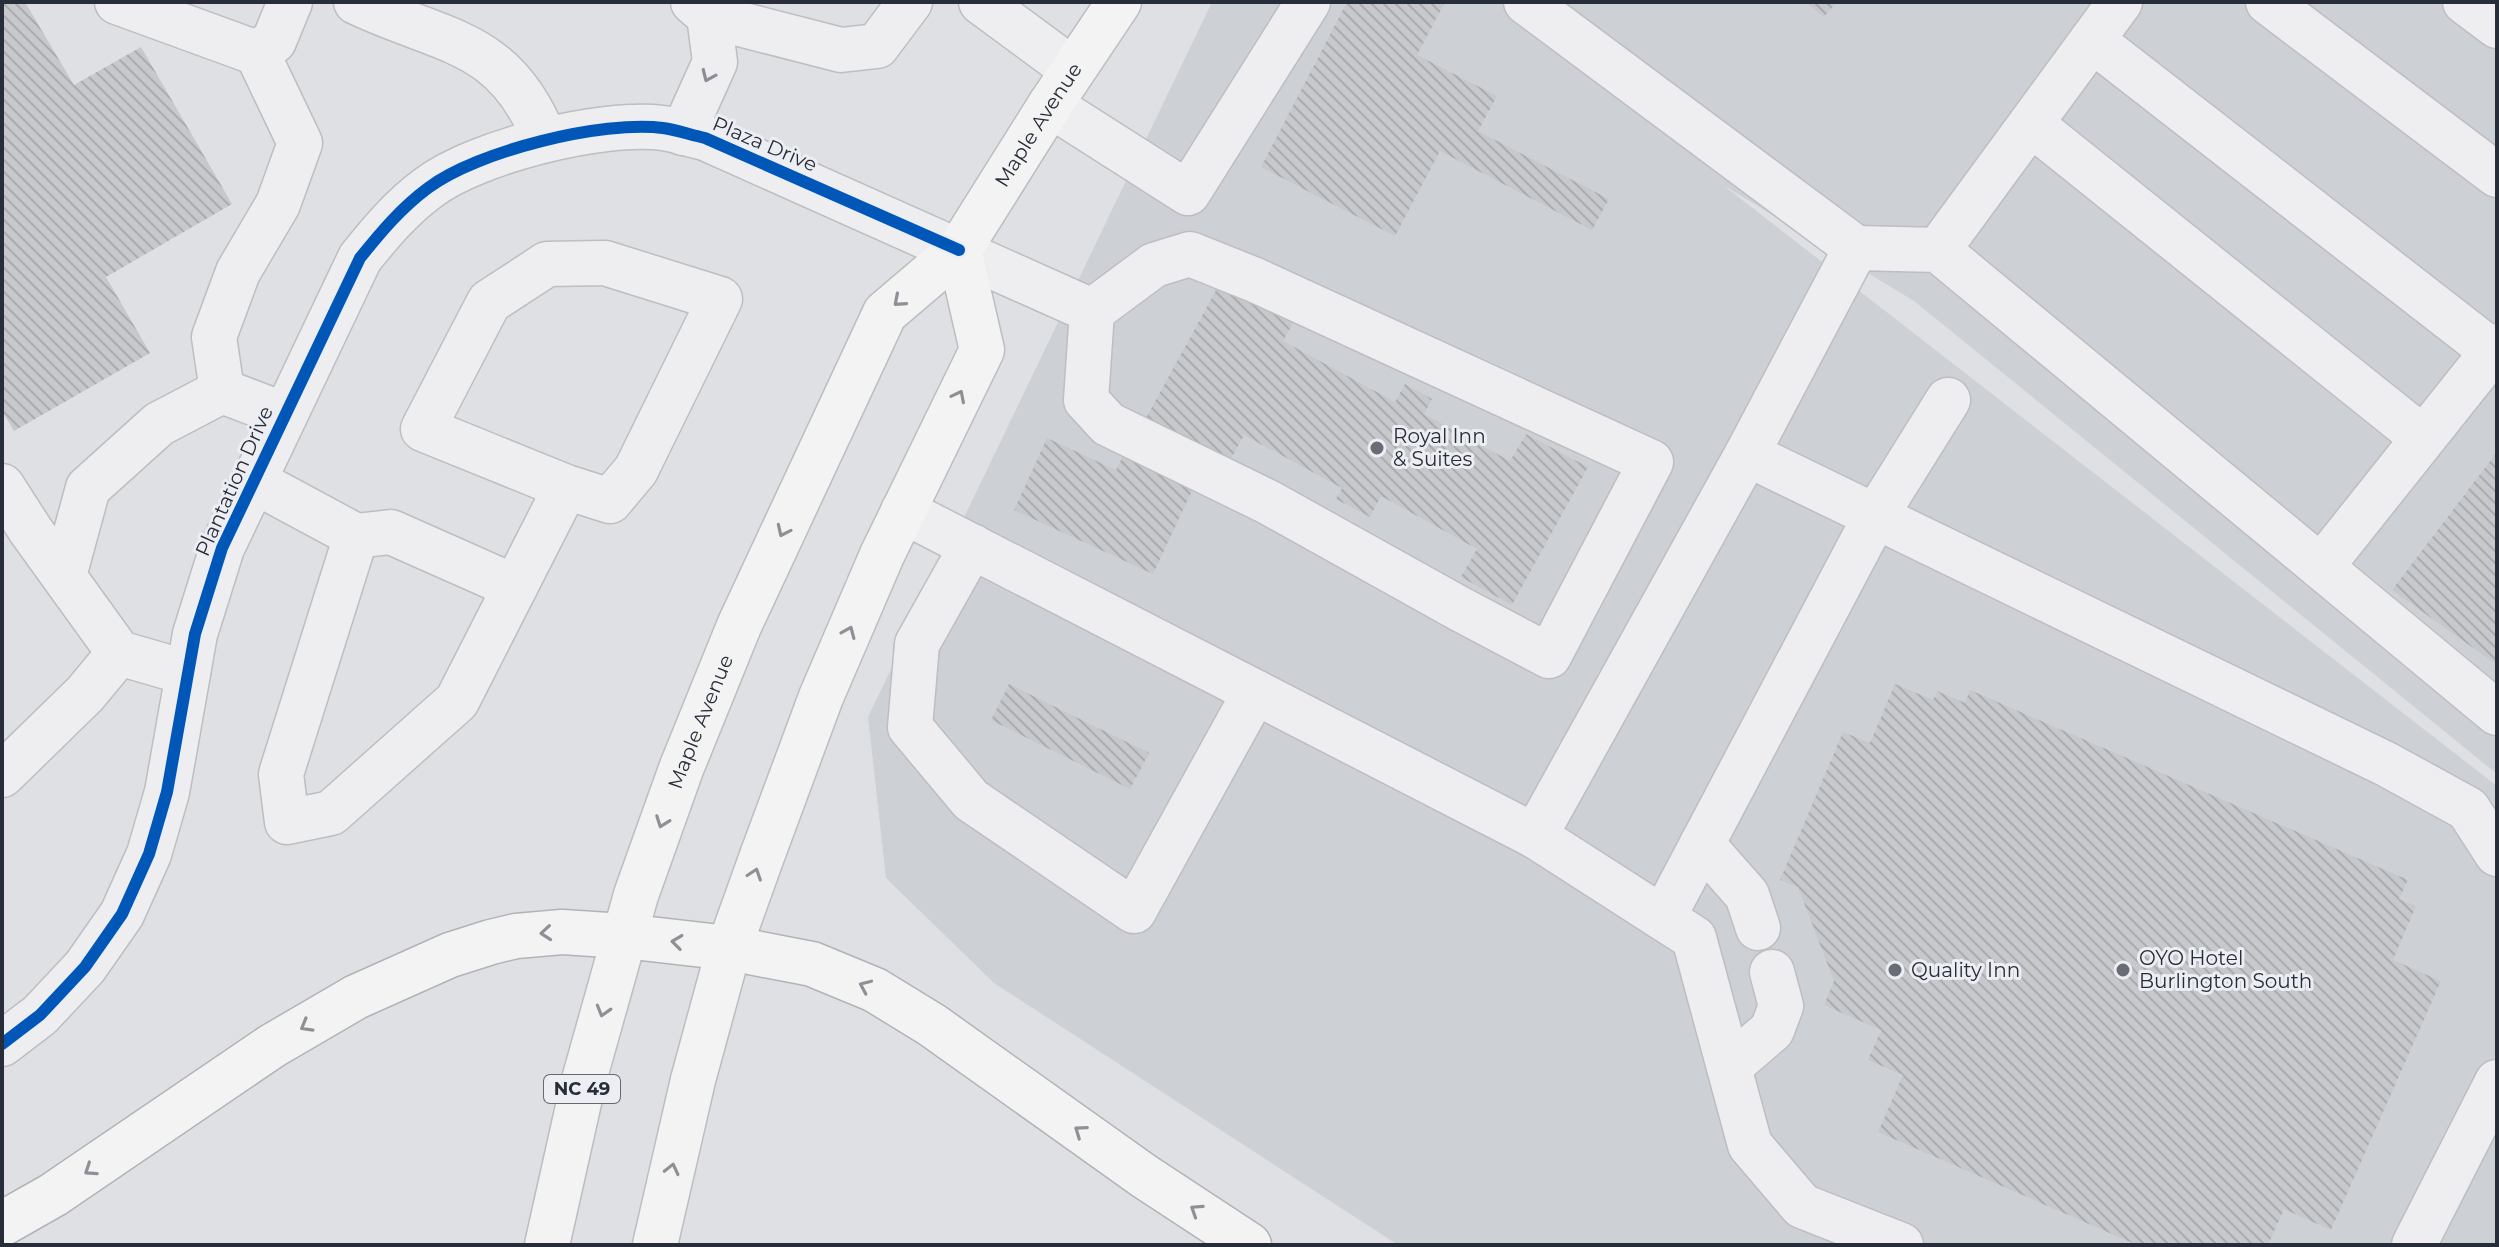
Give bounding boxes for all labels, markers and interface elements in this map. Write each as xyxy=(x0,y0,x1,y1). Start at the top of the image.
street label: Maple Avenue xyxy=(990,58,1087,191)
one-way arrow xyxy=(702,68,718,83)
street label: Plaza Drive xyxy=(709,111,821,177)
one-way arrow xyxy=(894,291,909,306)
one-way arrow xyxy=(949,390,965,405)
street label: Plantation Drive xyxy=(190,402,278,560)
place label: Royal Inn & Suites xyxy=(1393,424,1486,471)
marker: Royal Inn & Suites xyxy=(1368,439,1386,457)
one-way arrow xyxy=(777,523,793,538)
one-way arrow xyxy=(840,626,856,640)
street label: Maple Avenue xyxy=(663,651,738,792)
one-way arrow xyxy=(655,815,672,829)
one-way arrow xyxy=(746,868,762,882)
one-way arrow xyxy=(539,924,552,941)
one-way arrow xyxy=(670,933,683,950)
place label: OYO Hotel Burlington South xyxy=(2139,946,2312,993)
place label: Quality Inn xyxy=(1911,958,2020,982)
marker: Quality Inn xyxy=(1886,961,1904,979)
marker: OYO Hotel Burlington South xyxy=(2114,961,2132,979)
one-way arrow xyxy=(859,980,873,996)
one-way arrow xyxy=(596,1003,612,1017)
one-way arrow xyxy=(300,1016,315,1032)
road number: NC 49 xyxy=(544,1075,620,1103)
one-way arrow xyxy=(1075,1126,1089,1141)
one-way arrow xyxy=(84,1161,98,1176)
one-way arrow xyxy=(663,1163,680,1176)
one-way arrow xyxy=(1191,1205,1205,1220)

